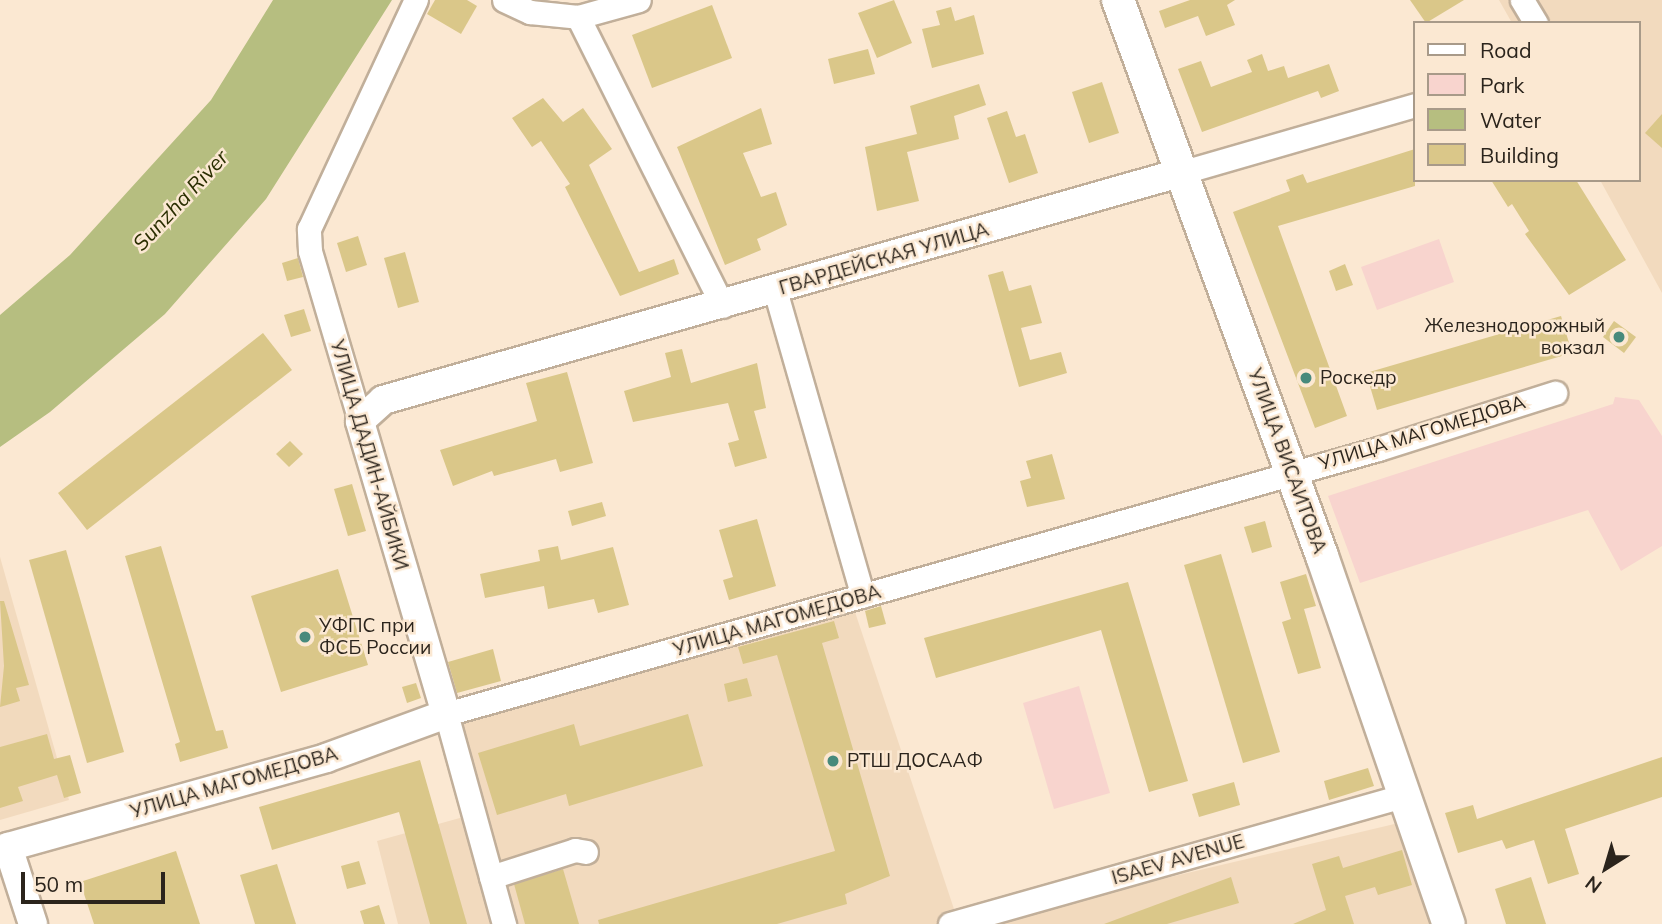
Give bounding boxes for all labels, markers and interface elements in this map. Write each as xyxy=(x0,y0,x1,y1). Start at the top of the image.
legend xyxy=(1414,21,1641,182)
text: Road xyxy=(1480,37,1531,63)
text: Park xyxy=(1480,72,1524,98)
text: Water xyxy=(1480,107,1541,133)
text: Building xyxy=(1480,142,1559,168)
water label: Sunzha River xyxy=(127,144,233,256)
street label: ГВАРДЕЙСКАЯ УЛИЦА xyxy=(777,218,991,300)
place label: Железнодорожный вокзал xyxy=(1425,315,1605,359)
marker: Железнодорожный вокзал xyxy=(1611,329,1627,345)
street label: УЛИЦА ДАДИН-АЙБИКИ xyxy=(325,337,413,573)
street label: УЛИЦА ВИСАИТОВА xyxy=(1243,365,1331,557)
place label: Роскедр xyxy=(1320,367,1397,389)
marker: Роскедр xyxy=(1298,370,1314,386)
street label: УЛИЦА МАГОМЕДОВА xyxy=(1316,391,1528,475)
street label: УЛИЦА МАГОМЕДОВА xyxy=(671,580,883,662)
place label: УФПС при ФСБ России xyxy=(319,615,431,659)
marker: УФПС при ФСБ России xyxy=(297,629,313,645)
street label: УЛИЦА МАГОМЕДОВА xyxy=(128,742,340,824)
place label: РТШ ДОСААФ xyxy=(847,750,983,772)
marker: РТШ ДОСААФ xyxy=(825,753,841,769)
street label: ISAEV AVENUE xyxy=(1109,830,1247,890)
north arrow xyxy=(1571,833,1641,903)
scale bar xyxy=(24,858,168,902)
text: 50 m xyxy=(34,871,83,897)
text: N xyxy=(1580,871,1606,899)

